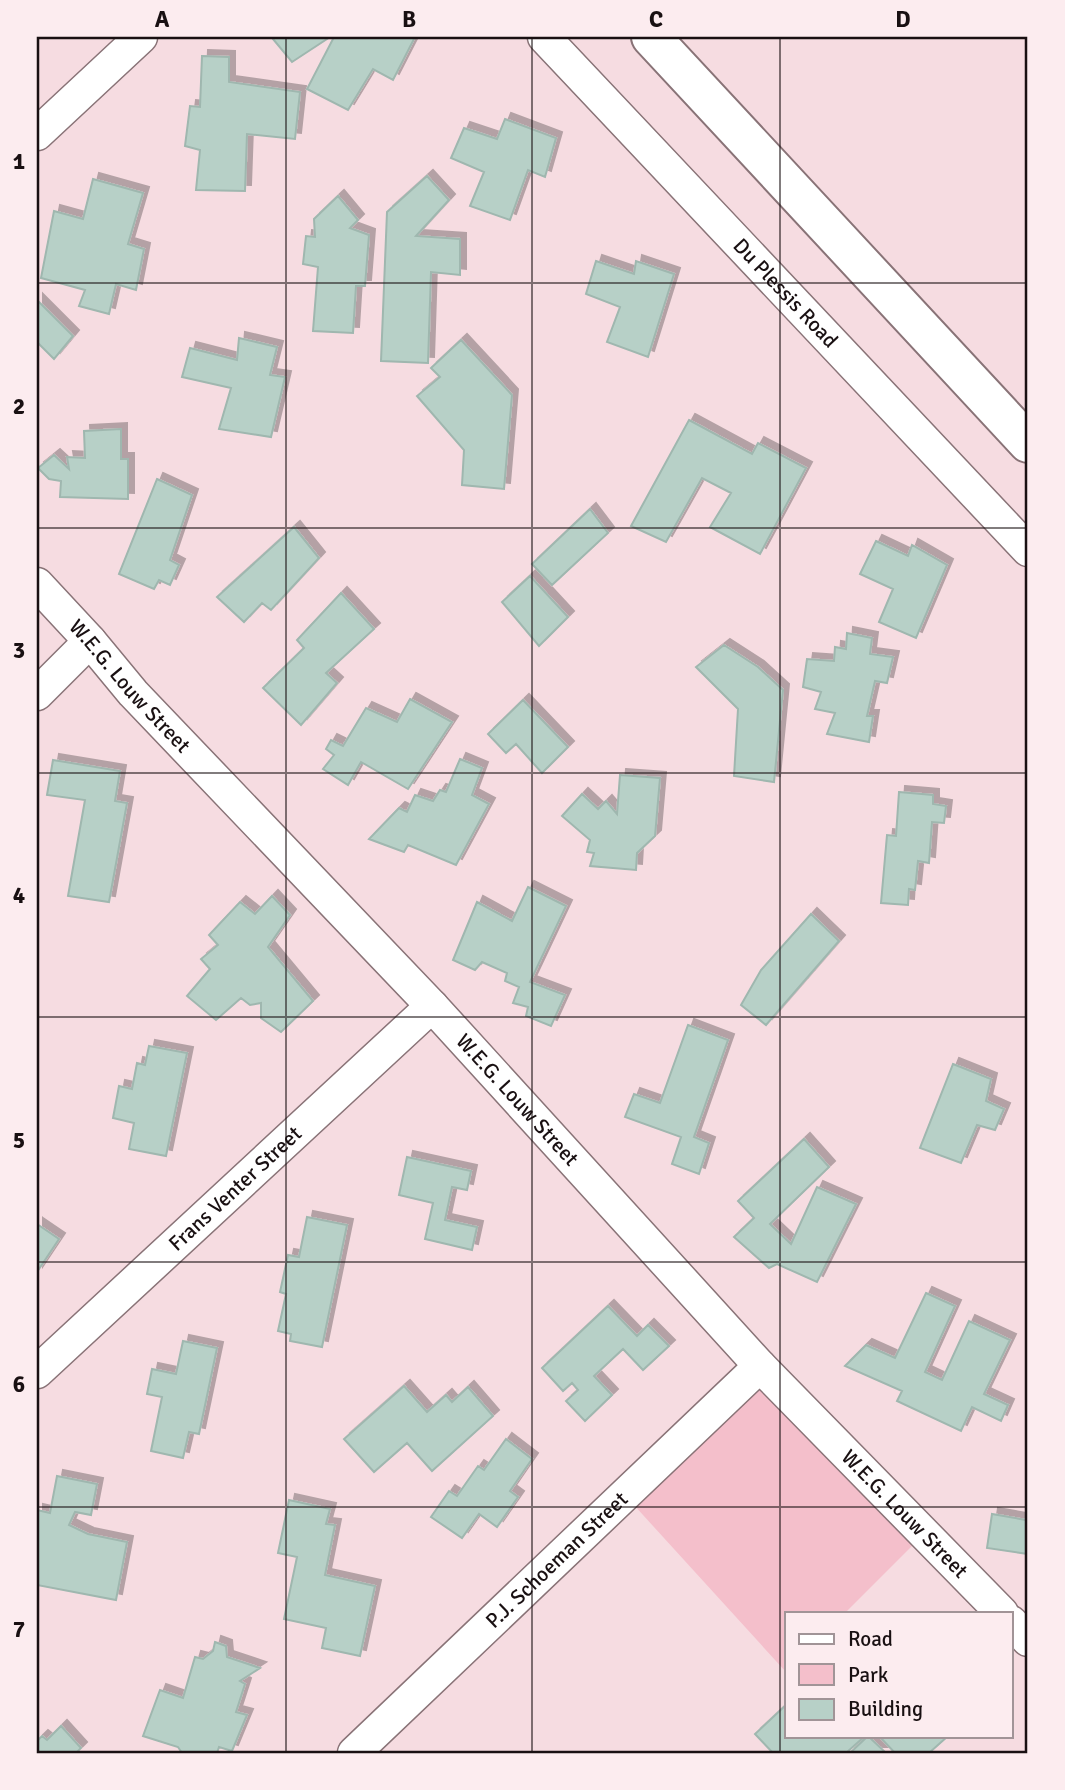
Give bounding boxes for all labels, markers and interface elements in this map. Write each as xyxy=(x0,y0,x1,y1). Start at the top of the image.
text: A xyxy=(155,5,170,34)
text: B xyxy=(402,5,416,34)
text: C xyxy=(649,5,663,34)
text: D xyxy=(895,5,911,34)
text: 1 xyxy=(13,147,25,176)
street label: Du Plessis Road xyxy=(728,233,843,353)
text: 2 xyxy=(13,392,25,421)
street label: W.E.G. Louw Street xyxy=(64,614,196,758)
text: 3 xyxy=(13,636,25,665)
text: 4 xyxy=(13,881,25,910)
street label: W.E.G. Louw Street xyxy=(451,1028,584,1171)
street label: Frans Venter Street xyxy=(163,1121,307,1256)
text: 5 xyxy=(13,1126,25,1155)
text: 6 xyxy=(13,1370,25,1399)
street label: W.E.G. Louw Street xyxy=(836,1444,973,1584)
street label: P.J. Schoeman Street xyxy=(480,1486,633,1634)
legend xyxy=(785,1612,1012,1738)
text: 7 xyxy=(13,1615,25,1644)
text: Road xyxy=(848,1626,893,1652)
text: Park xyxy=(848,1662,889,1688)
text: Building xyxy=(848,1696,923,1722)

